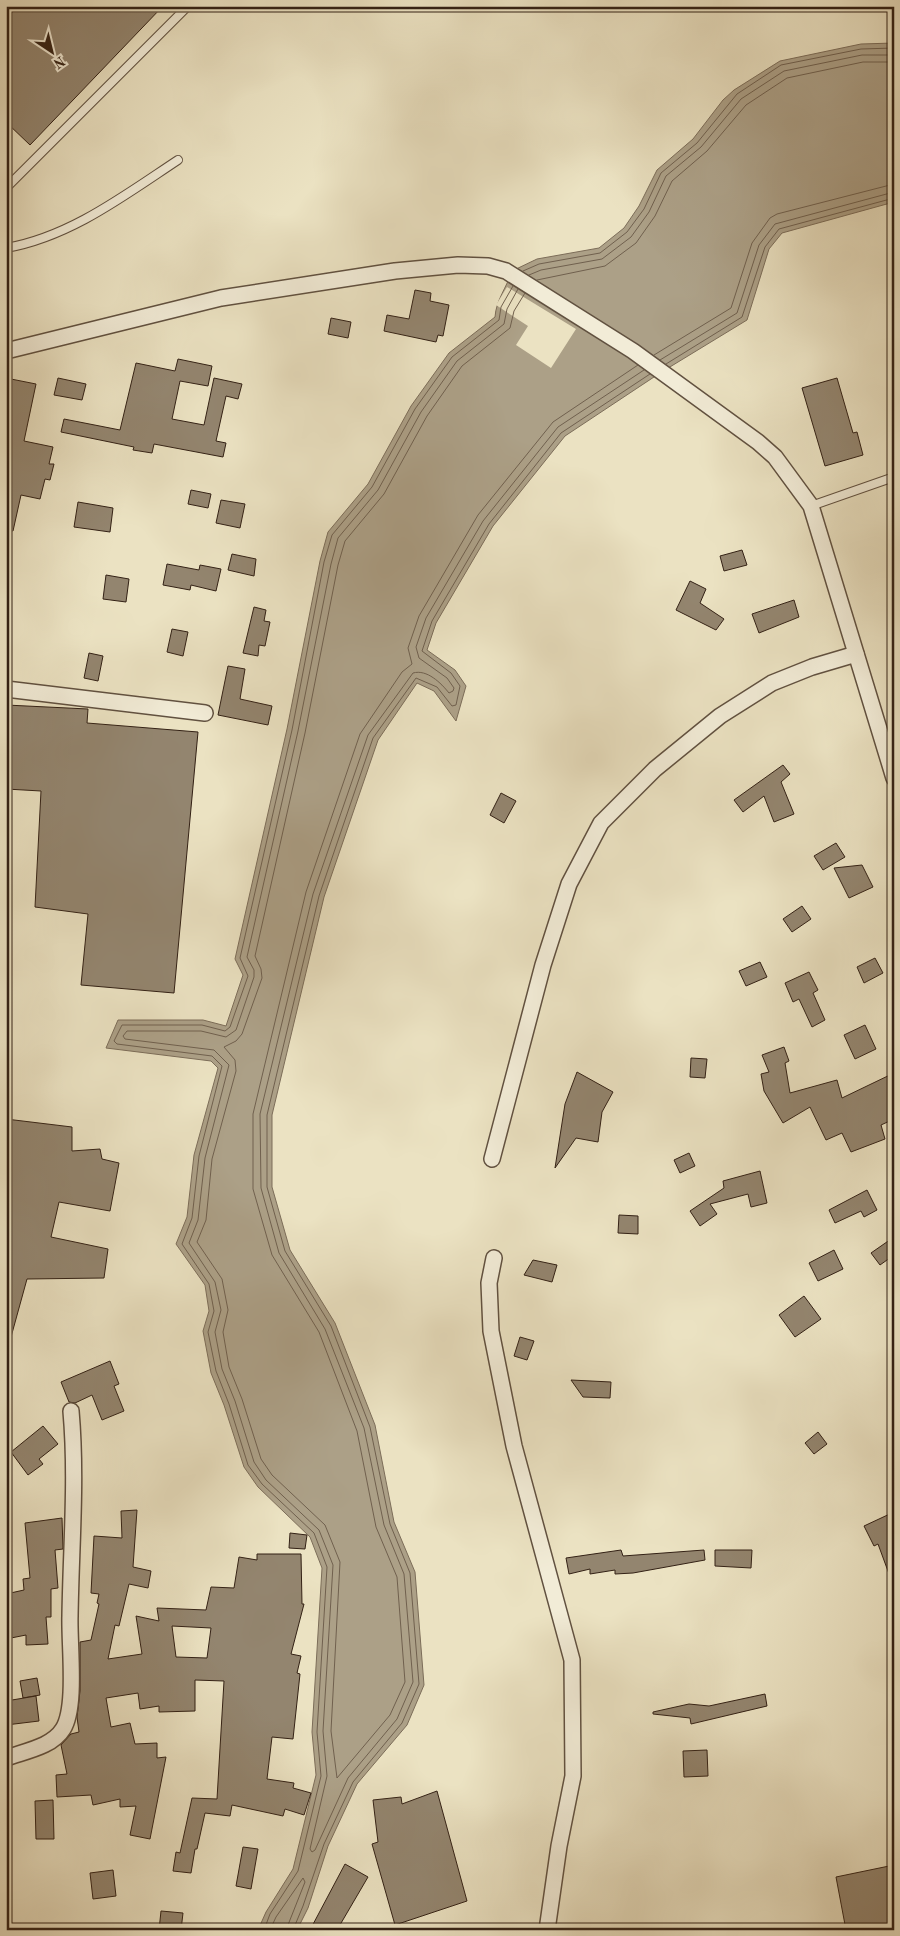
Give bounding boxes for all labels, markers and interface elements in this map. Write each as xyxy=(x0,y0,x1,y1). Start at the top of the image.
north arrow xyxy=(28,28,78,78)
text: N xyxy=(50,53,67,71)

